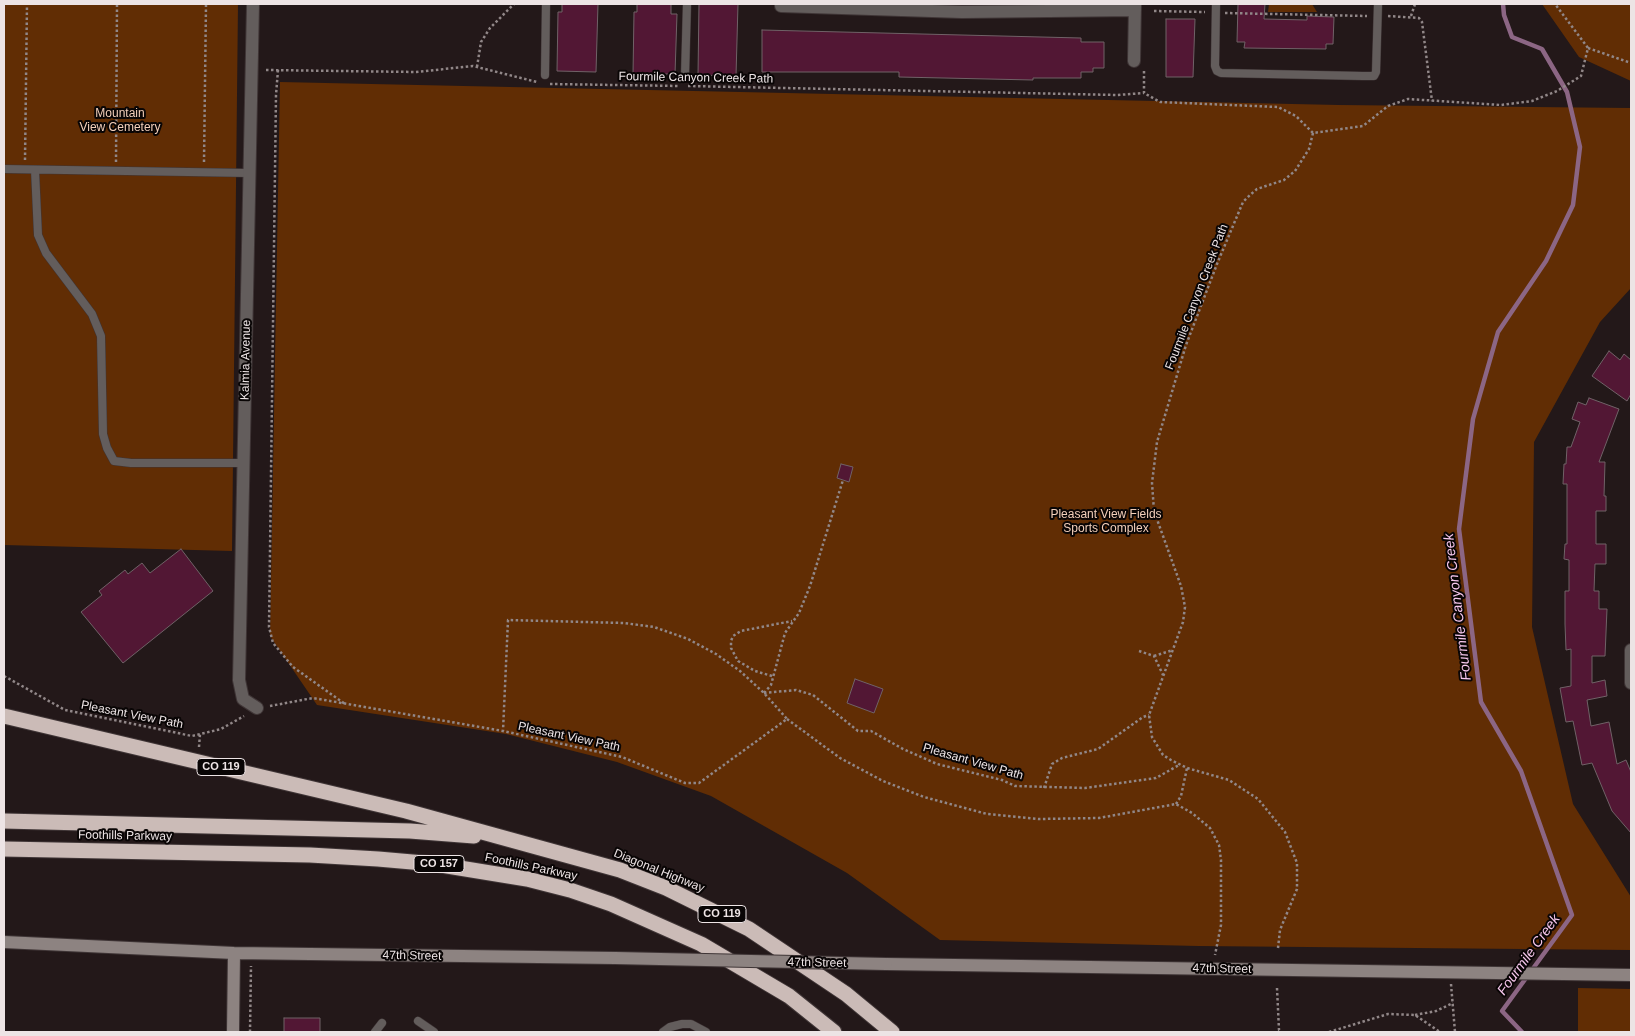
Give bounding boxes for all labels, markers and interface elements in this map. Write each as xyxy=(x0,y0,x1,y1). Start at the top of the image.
street label: Fourmile Canyon Creek Path xyxy=(619,69,773,87)
park label: Mountain View Cemetery xyxy=(79,107,161,135)
street label: Fourmile Canyon Creek Path xyxy=(1163,222,1231,372)
street label: Kalmia Avenue xyxy=(238,320,254,400)
park label: Pleasant View Fields Sports Complex xyxy=(1050,508,1162,536)
water label: Fourmile Canyon Creek xyxy=(1441,533,1475,681)
street label: Pleasant View Path xyxy=(80,698,184,732)
street label: Pleasant View Path xyxy=(517,719,621,755)
street label: Pleasant View Path xyxy=(921,741,1025,783)
road number: CO 119 xyxy=(197,759,245,776)
street label: Foothills Parkway xyxy=(78,828,172,844)
street label: Diagonal Highway xyxy=(611,846,707,896)
street label: Foothills Parkway xyxy=(484,850,578,884)
road number: CO 157 xyxy=(414,856,464,872)
road number: CO 119 xyxy=(698,906,746,922)
water label: Fourmile Creek xyxy=(1494,911,1564,999)
street label: 47th Street xyxy=(383,948,441,964)
street label: 47th Street xyxy=(788,955,846,971)
street label: 47th Street xyxy=(1193,961,1251,977)

